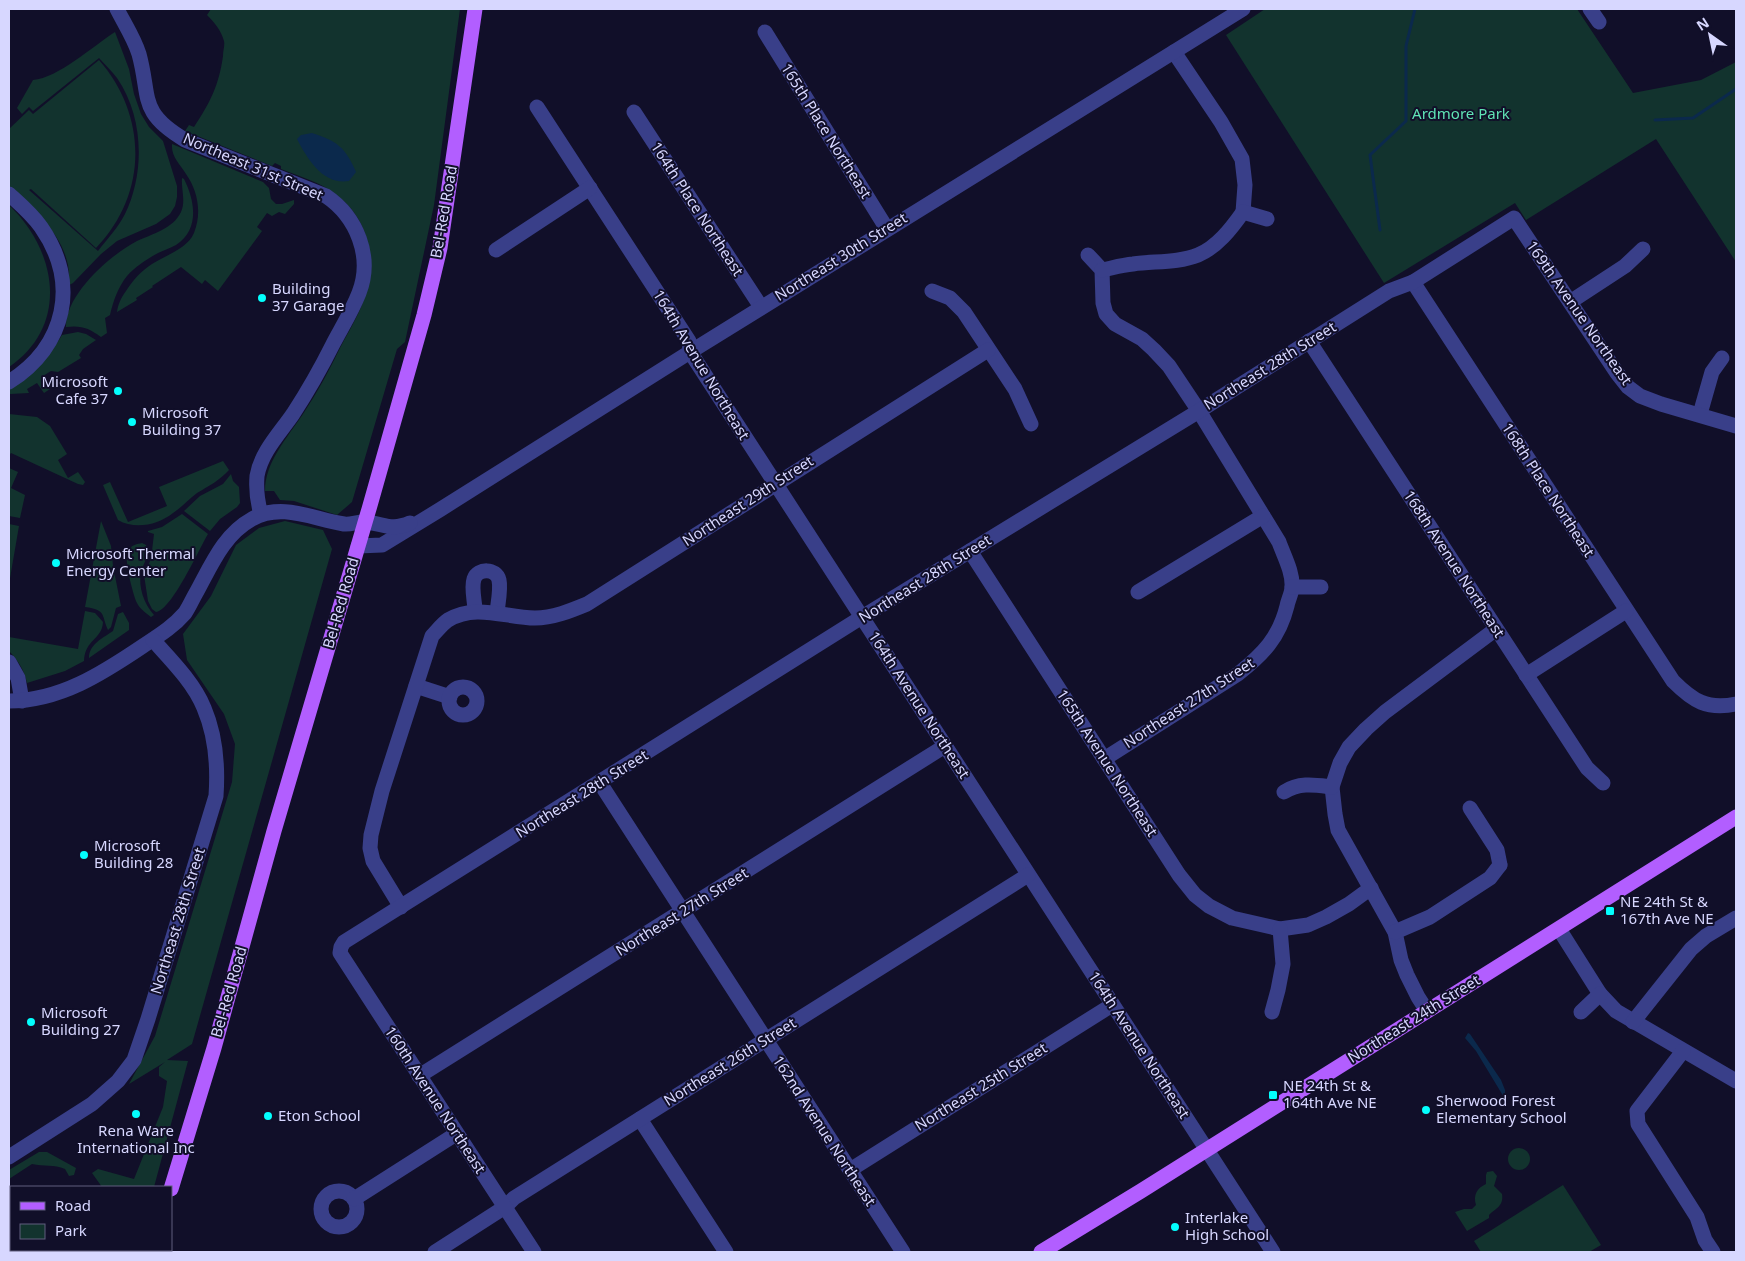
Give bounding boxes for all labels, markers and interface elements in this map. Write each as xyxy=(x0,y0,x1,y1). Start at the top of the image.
north arrow xyxy=(1685,10,1735,60)
text: N xyxy=(1693,13,1713,35)
street label: 165th Place Northeast xyxy=(777,59,877,202)
park label: Ardmore Park xyxy=(1412,103,1510,123)
street label: Northeast 31st Street xyxy=(180,128,327,205)
street label: 164th Place Northeast xyxy=(647,138,749,280)
street label: Bel-Red Road xyxy=(425,164,461,260)
street label: Northeast 30th Street xyxy=(771,207,911,305)
street label: 169th Avenue Northeast xyxy=(1522,236,1638,389)
place label: Building 37 Garage xyxy=(272,278,344,315)
street label: 164th Avenue Northeast xyxy=(649,286,755,444)
marker: Building 37 Garage xyxy=(256,292,268,304)
street label: Northeast 28th Street xyxy=(1200,316,1340,414)
place label: Microsoft Cafe 37 xyxy=(42,371,109,408)
marker: Microsoft Cafe 37 xyxy=(112,385,124,397)
place label: Microsoft Building 37 xyxy=(142,402,221,439)
marker: Microsoft Building 37 xyxy=(126,416,138,428)
street label: 168th Place Northeast xyxy=(1498,419,1600,561)
street label: Northeast 29th Street xyxy=(678,450,817,550)
street label: 168th Avenue Northeast xyxy=(1400,486,1510,641)
street label: Northeast 28th Street xyxy=(855,529,995,627)
place label: Microsoft Thermal Energy Center xyxy=(66,543,195,580)
street label: Bel-Red Road xyxy=(317,555,363,651)
marker: Microsoft Thermal Energy Center xyxy=(50,557,62,569)
street label: 164th Avenue Northeast xyxy=(865,627,975,782)
street label: Northeast 27th Street xyxy=(1119,652,1258,752)
street label: 165th Avenue Northeast xyxy=(1053,685,1163,840)
street label: Northeast 28th Street xyxy=(512,744,652,842)
place label: Microsoft Building 28 xyxy=(94,835,173,872)
street label: Northeast 28th Street xyxy=(145,844,209,996)
marker: Microsoft Building 28 xyxy=(78,849,90,861)
street label: Northeast 27th Street xyxy=(612,862,752,960)
place label: NE 24th St & 167th Ave NE xyxy=(1620,891,1714,928)
marker: NE 24th St & 167th Ave NE xyxy=(1604,905,1616,917)
street label: Bel-Red Road xyxy=(205,944,251,1040)
street label: 164th Avenue Northeast xyxy=(1085,967,1195,1122)
street label: Northeast 24th Street xyxy=(1344,969,1484,1067)
place label: Microsoft Building 27 xyxy=(41,1002,120,1039)
street label: Northeast 26th Street xyxy=(660,1012,800,1110)
marker: Microsoft Building 27 xyxy=(25,1016,37,1028)
street label: 160th Avenue Northeast xyxy=(381,1022,491,1177)
street label: Northeast 25th Street xyxy=(911,1037,1051,1135)
street label: 162nd Avenue Northeast xyxy=(769,1051,881,1210)
place label: NE 24th St & 164th Ave NE xyxy=(1283,1075,1377,1112)
marker: NE 24th St & 164th Ave NE xyxy=(1267,1089,1279,1101)
place label: Sherwood Forest Elementary School xyxy=(1436,1090,1567,1127)
marker: Sherwood Forest Elementary School xyxy=(1420,1104,1432,1116)
place label: Eton School xyxy=(278,1105,361,1125)
marker: Rena Ware International Inc xyxy=(130,1108,142,1120)
marker: Eton School xyxy=(262,1110,274,1122)
place label: Rena Ware International Inc xyxy=(77,1120,195,1157)
legend xyxy=(10,1186,172,1251)
text: Road xyxy=(55,1195,91,1215)
place label: Interlake High School xyxy=(1185,1207,1269,1244)
text: Park xyxy=(55,1220,87,1240)
marker: Interlake High School xyxy=(1169,1221,1181,1233)

